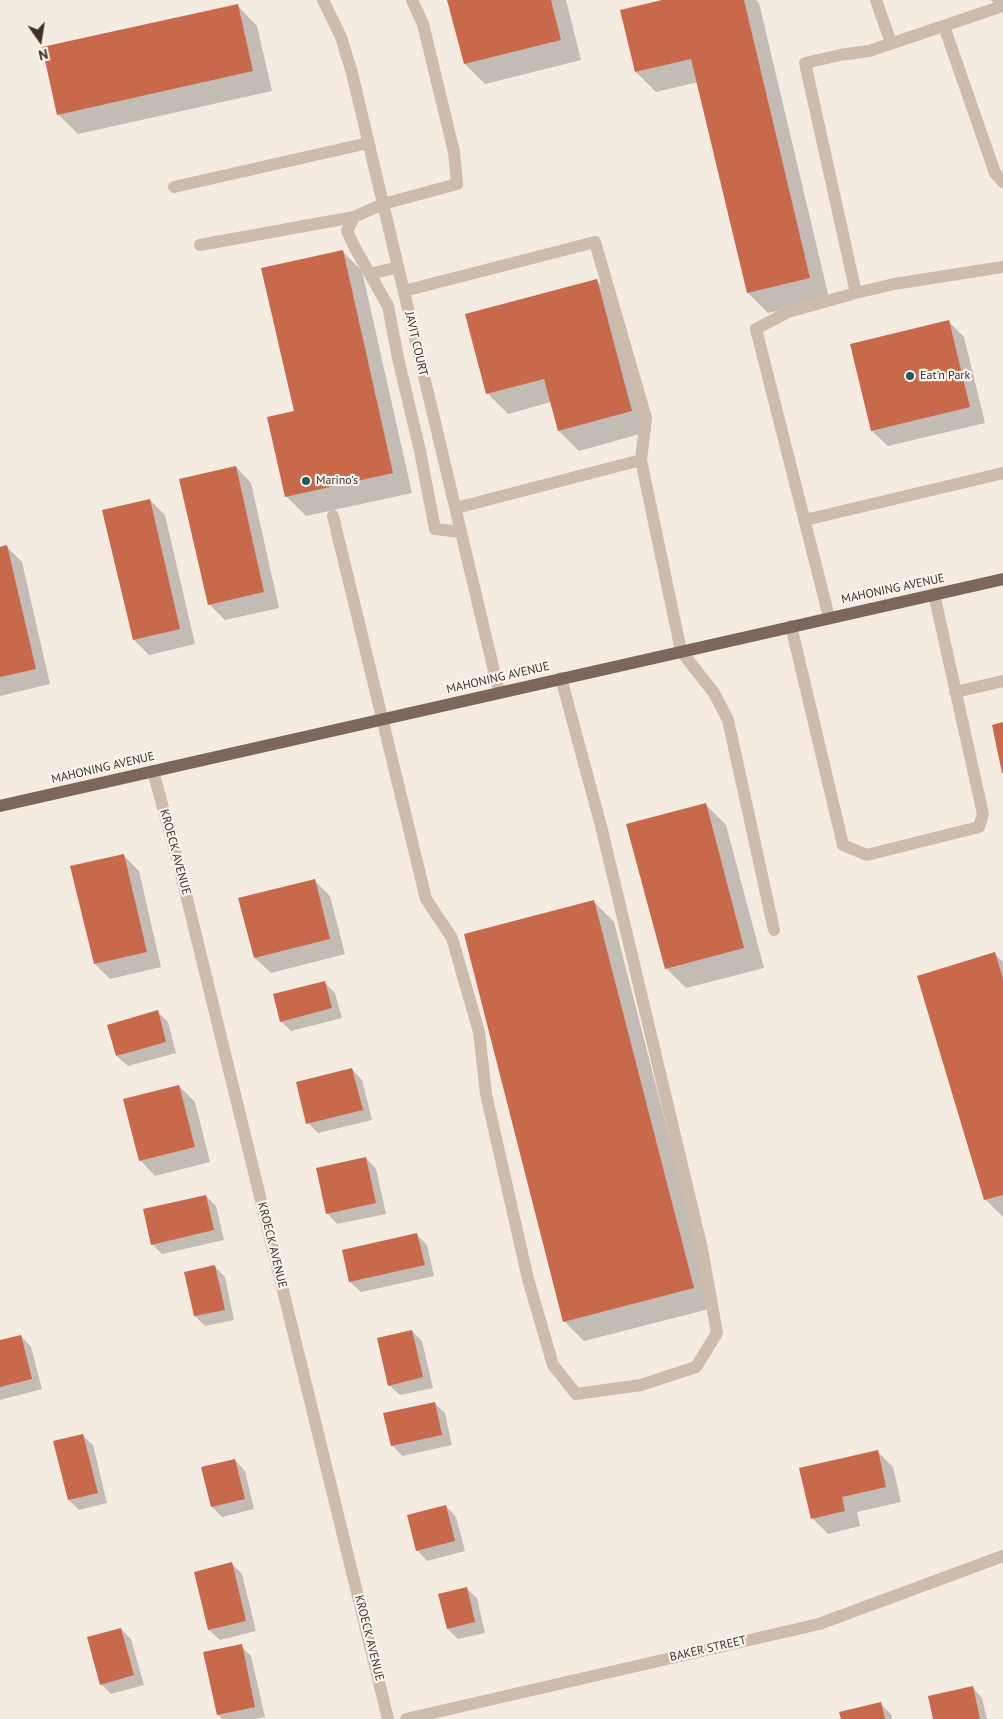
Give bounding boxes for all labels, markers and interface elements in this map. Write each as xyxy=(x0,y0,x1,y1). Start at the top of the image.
north arrow xyxy=(15,15,65,65)
text: N xyxy=(37,45,50,64)
street label: JAVIT COURT xyxy=(402,310,430,378)
place label: Eat'n Park xyxy=(920,369,970,383)
marker: Eat'n Park xyxy=(904,370,916,382)
place label: Marino's xyxy=(316,474,358,488)
marker: Marino's xyxy=(300,475,312,487)
street label: MAHONING AVENUE xyxy=(840,571,946,607)
street label: MAHONING AVENUE xyxy=(445,659,551,697)
street label: MAHONING AVENUE xyxy=(50,749,156,787)
street label: KROECK AVENUE xyxy=(157,808,193,896)
street label: KROECK AVENUE xyxy=(254,1201,290,1289)
street label: KROECK AVENUE xyxy=(351,1594,387,1682)
street label: BAKER STREET xyxy=(668,1633,748,1665)

